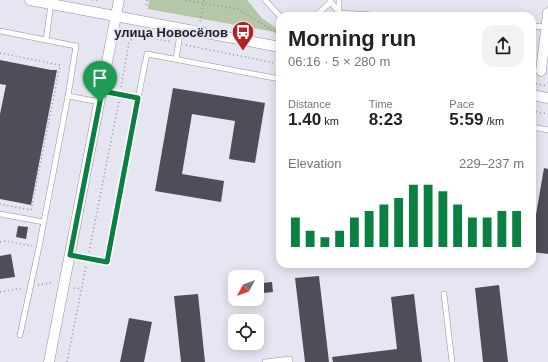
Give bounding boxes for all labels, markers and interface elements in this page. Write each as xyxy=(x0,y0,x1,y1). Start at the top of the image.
bus stop icon: улица Новосёлов xyxy=(230,19,256,52)
place label: улица Новосёлов xyxy=(114,25,228,40)
button: share xyxy=(482,25,524,67)
text: Morning run xyxy=(288,26,416,51)
text: 06:16 · 5 × 280 m xyxy=(288,54,390,69)
pin xyxy=(83,61,117,102)
icon: arrive xyxy=(89,67,111,89)
text: Distance xyxy=(288,98,331,110)
text: Time xyxy=(369,98,393,110)
text: Pace xyxy=(449,98,474,110)
text: 1.40 xyxy=(288,110,321,129)
text: 8:23 xyxy=(369,110,403,129)
text: 5:59 xyxy=(449,110,483,129)
text: km xyxy=(321,115,339,127)
text: /km xyxy=(483,115,504,127)
text: Elevation xyxy=(288,156,341,171)
text: 229–237 m xyxy=(459,156,524,171)
north arrow xyxy=(228,270,264,306)
map controls xyxy=(228,270,264,350)
button: locate xyxy=(228,314,264,350)

